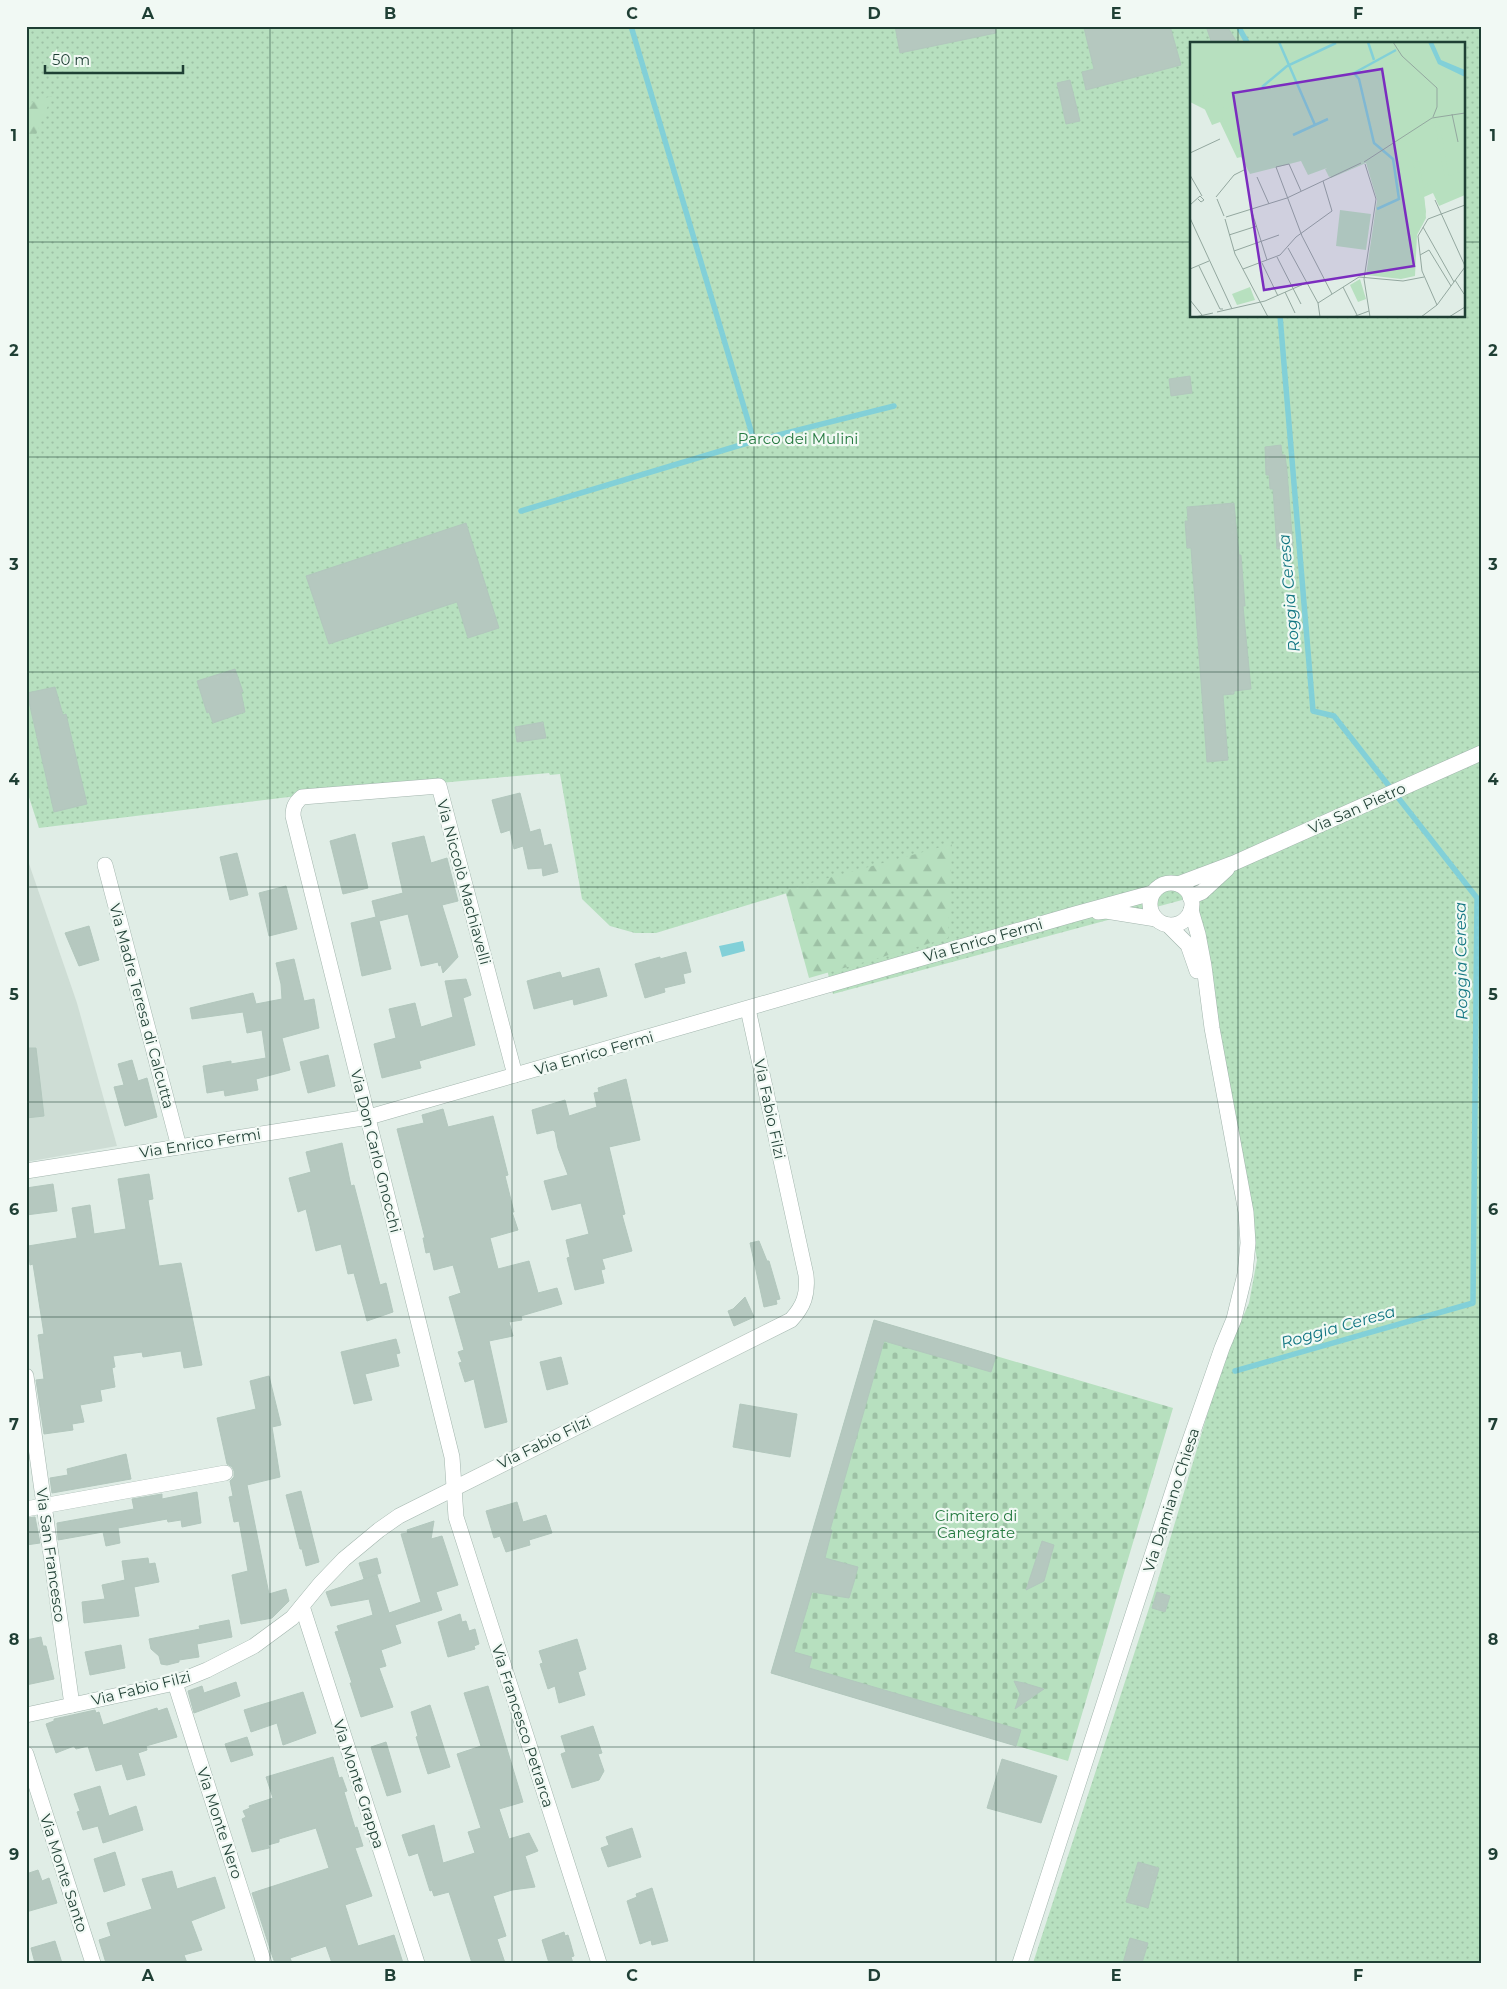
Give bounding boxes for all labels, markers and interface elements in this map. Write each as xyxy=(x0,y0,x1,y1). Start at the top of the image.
text: A xyxy=(141,4,155,23)
text: B xyxy=(384,4,396,23)
text: C xyxy=(626,4,638,23)
text: D xyxy=(867,4,881,23)
text: E xyxy=(1111,4,1121,23)
text: F xyxy=(1353,4,1363,23)
scale bar xyxy=(45,42,182,74)
inset map xyxy=(1190,42,1464,318)
text: 50 m xyxy=(52,50,90,69)
text: 1 xyxy=(11,126,17,145)
text: 1 xyxy=(1490,126,1496,145)
text: 2 xyxy=(9,341,19,360)
text: 2 xyxy=(1488,341,1498,360)
park label: Parco dei Mulini xyxy=(738,429,858,448)
water label: Roggia Ceresa xyxy=(1274,533,1304,653)
text: 3 xyxy=(8,555,19,574)
text: 3 xyxy=(1487,555,1498,574)
text: 4 xyxy=(8,770,20,789)
text: 4 xyxy=(1487,770,1499,789)
street label: Via San Pietro xyxy=(1305,778,1409,838)
street label: Via Niccolò Machiavelli xyxy=(433,797,495,967)
street label: Via Madre Teresa di Calcutta xyxy=(105,901,179,1111)
water label: Roggia Ceresa xyxy=(1450,902,1472,1020)
street label: Via Enrico Fermi xyxy=(921,914,1045,966)
text: 5 xyxy=(9,985,19,1004)
text: 5 xyxy=(1488,985,1498,1004)
street label: Via Enrico Fermi xyxy=(532,1027,656,1079)
street label: Via Fabio Filzi xyxy=(750,1057,790,1161)
street label: Via Don Carlo Gnocchi xyxy=(347,1067,405,1235)
street label: Via Enrico Fermi xyxy=(138,1124,262,1162)
text: 6 xyxy=(9,1200,19,1219)
text: 6 xyxy=(1488,1200,1498,1219)
water label: Roggia Ceresa xyxy=(1279,1302,1398,1352)
street label: Via Fabio Filzi xyxy=(494,1411,594,1473)
text: 7 xyxy=(9,1415,19,1434)
text: 7 xyxy=(1488,1415,1498,1434)
street label: Via Damiano Chiesa xyxy=(1139,1425,1203,1575)
street label: Via San Francesco xyxy=(32,1487,70,1623)
park label: Cimitero di Canegrate xyxy=(935,1506,1017,1542)
text: 8 xyxy=(9,1630,19,1649)
text: 8 xyxy=(1488,1630,1498,1649)
street label: Via Francesco Petrarca xyxy=(488,1642,558,1810)
street label: Via Fabio Filzi xyxy=(89,1666,193,1710)
street label: Via Monte Grappa xyxy=(329,1717,389,1851)
street label: Via Monte Nero xyxy=(193,1765,247,1881)
street label: Via Monte Santo xyxy=(36,1812,92,1934)
text: 9 xyxy=(9,1845,19,1864)
text: 9 xyxy=(1488,1845,1498,1864)
text: A xyxy=(141,1966,155,1985)
text: B xyxy=(384,1966,396,1985)
text: C xyxy=(626,1966,638,1985)
text: D xyxy=(867,1966,881,1985)
text: E xyxy=(1111,1966,1121,1985)
text: F xyxy=(1353,1966,1363,1985)

